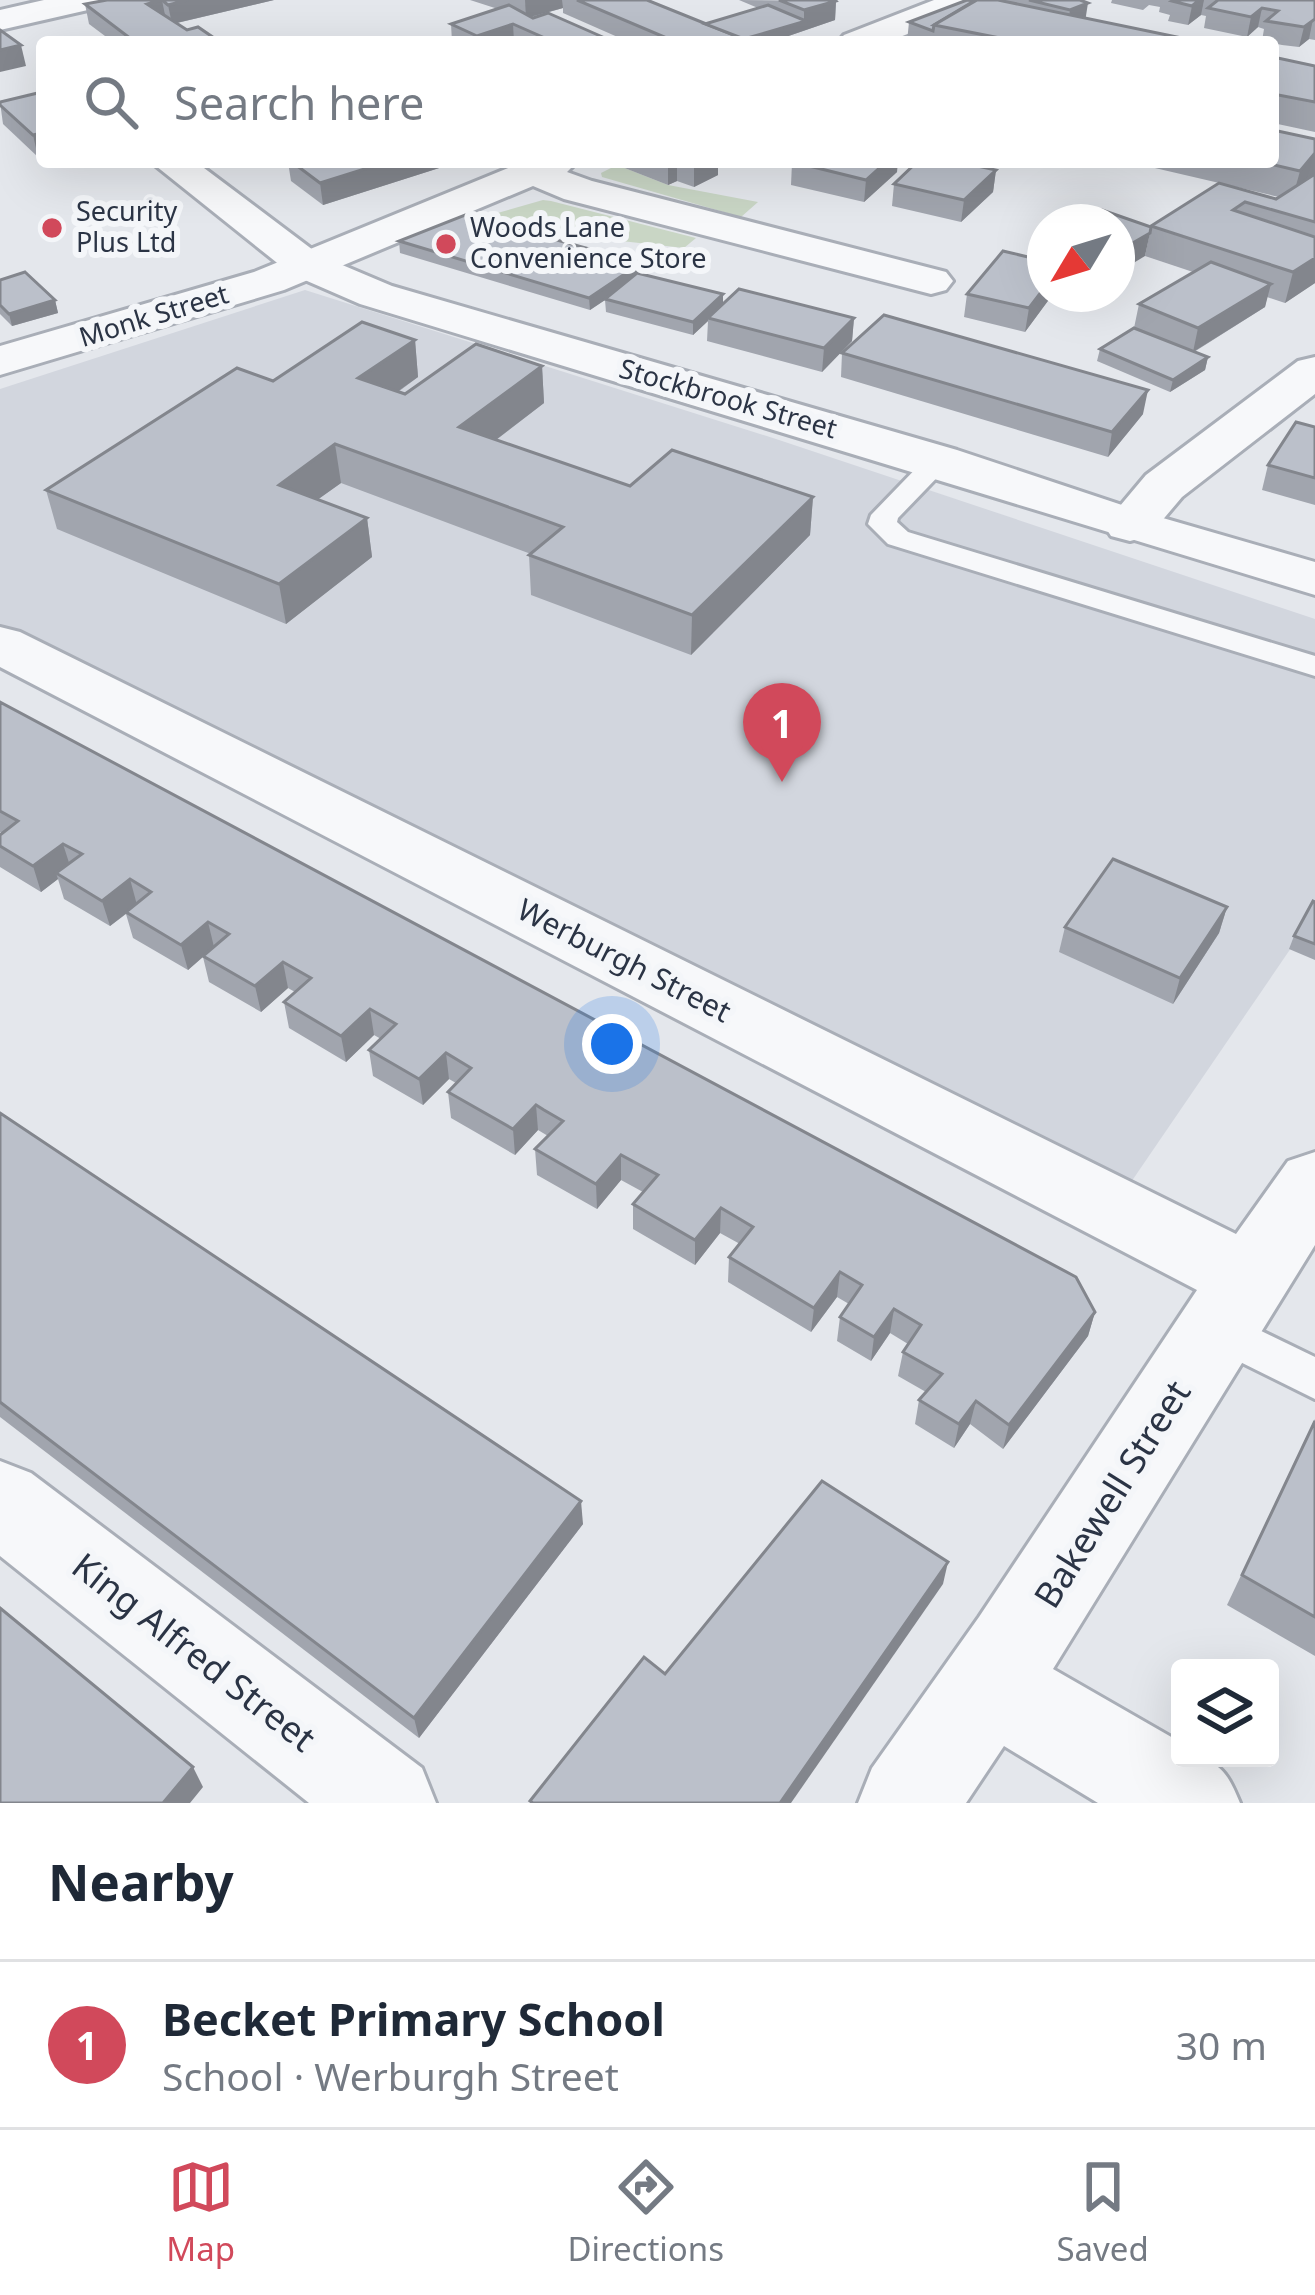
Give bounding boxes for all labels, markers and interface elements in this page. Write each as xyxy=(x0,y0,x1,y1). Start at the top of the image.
search box xyxy=(36,36,1279,168)
icon: search xyxy=(78,69,144,135)
text: Search here xyxy=(174,72,424,133)
place label: Security Plus Ltd xyxy=(76,192,178,260)
north arrow xyxy=(1027,204,1135,312)
place label: Woods Lane Convenience Store xyxy=(470,208,707,276)
marker: Security Plus Ltd xyxy=(39,215,65,241)
marker: Woods Lane Convenience Store xyxy=(433,231,459,257)
street label: Monk Street xyxy=(74,274,233,355)
street label: Stockbrook Street xyxy=(615,349,842,446)
pin: 1 xyxy=(743,683,821,782)
street label: Werburgh Street xyxy=(511,888,738,1031)
your location xyxy=(582,1014,642,1074)
street label: Bakewell Street xyxy=(1022,1371,1201,1617)
street label: King Alfred Street xyxy=(62,1541,326,1762)
map controls xyxy=(1171,1659,1279,1767)
button: layers xyxy=(1171,1659,1279,1767)
text: Nearby xyxy=(48,1846,234,1916)
text: Becket Primary School xyxy=(162,1988,665,2049)
text: 1 xyxy=(76,2018,98,2071)
text: 30 m xyxy=(1176,2018,1267,2071)
text: School · Werburgh Street xyxy=(162,2049,619,2102)
tab: Map xyxy=(166,2154,235,2271)
tab: Directions xyxy=(567,2154,724,2271)
tab: Saved xyxy=(1056,2154,1149,2271)

